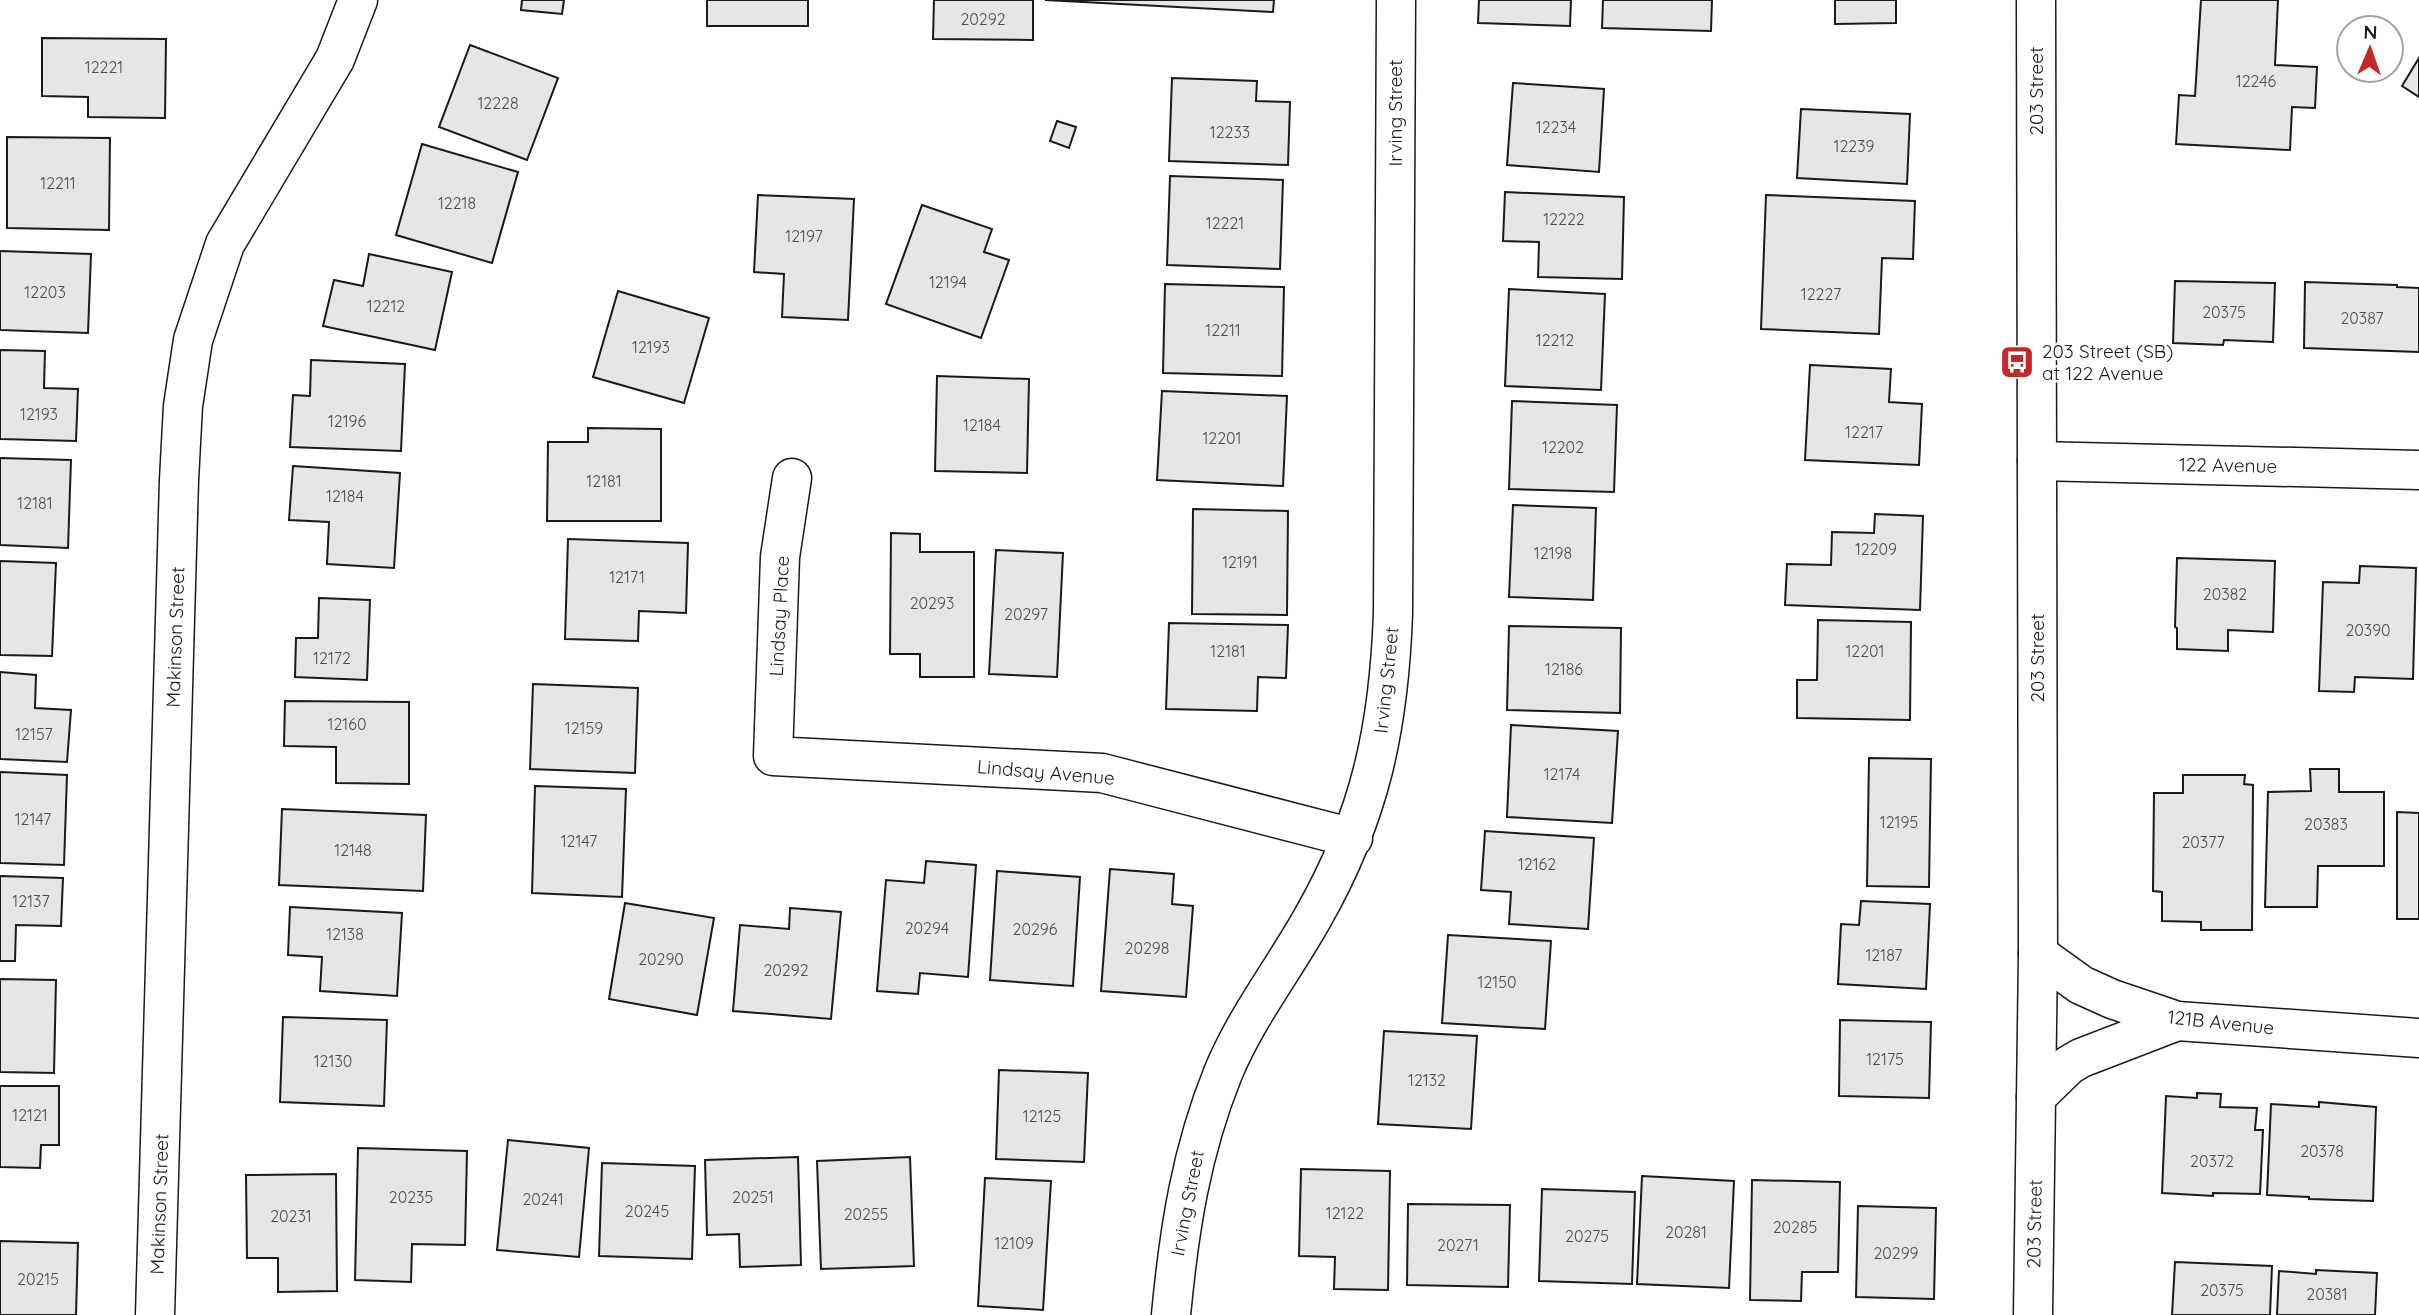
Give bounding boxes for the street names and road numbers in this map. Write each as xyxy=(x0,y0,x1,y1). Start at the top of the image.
street label: 203 Street xyxy=(2024,47,2048,135)
street label: Irving Street xyxy=(1383,59,1407,167)
street label: 122 Avenue xyxy=(2179,452,2277,478)
street label: Lindsay Place xyxy=(764,555,794,677)
street label: Makinson Street xyxy=(161,566,189,708)
street label: 203 Street xyxy=(2025,614,2049,702)
street label: Irving Street xyxy=(1368,625,1404,735)
street label: Lindsay Avenue xyxy=(976,754,1116,790)
street label: 121B Avenue xyxy=(2166,1004,2276,1040)
street label: Makinson Street xyxy=(145,1133,173,1275)
street label: Irving Street xyxy=(1165,1148,1209,1258)
street label: 203 Street xyxy=(2021,1179,2047,1269)

